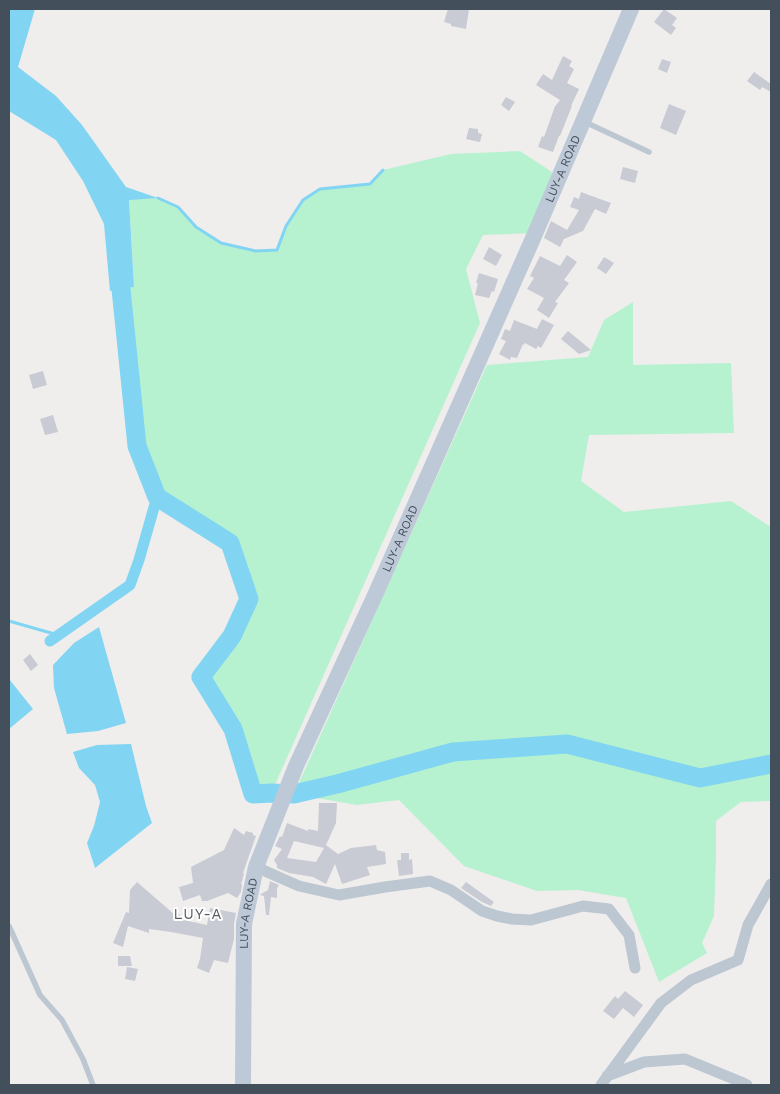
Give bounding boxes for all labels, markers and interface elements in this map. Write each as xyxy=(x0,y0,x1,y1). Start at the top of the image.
street label: LUY-A ROAD xyxy=(542,133,583,205)
street label: LUY-A ROAD xyxy=(379,503,421,574)
street label: LUY-A ROAD xyxy=(237,877,261,949)
district label: LUY-A xyxy=(174,905,222,923)

